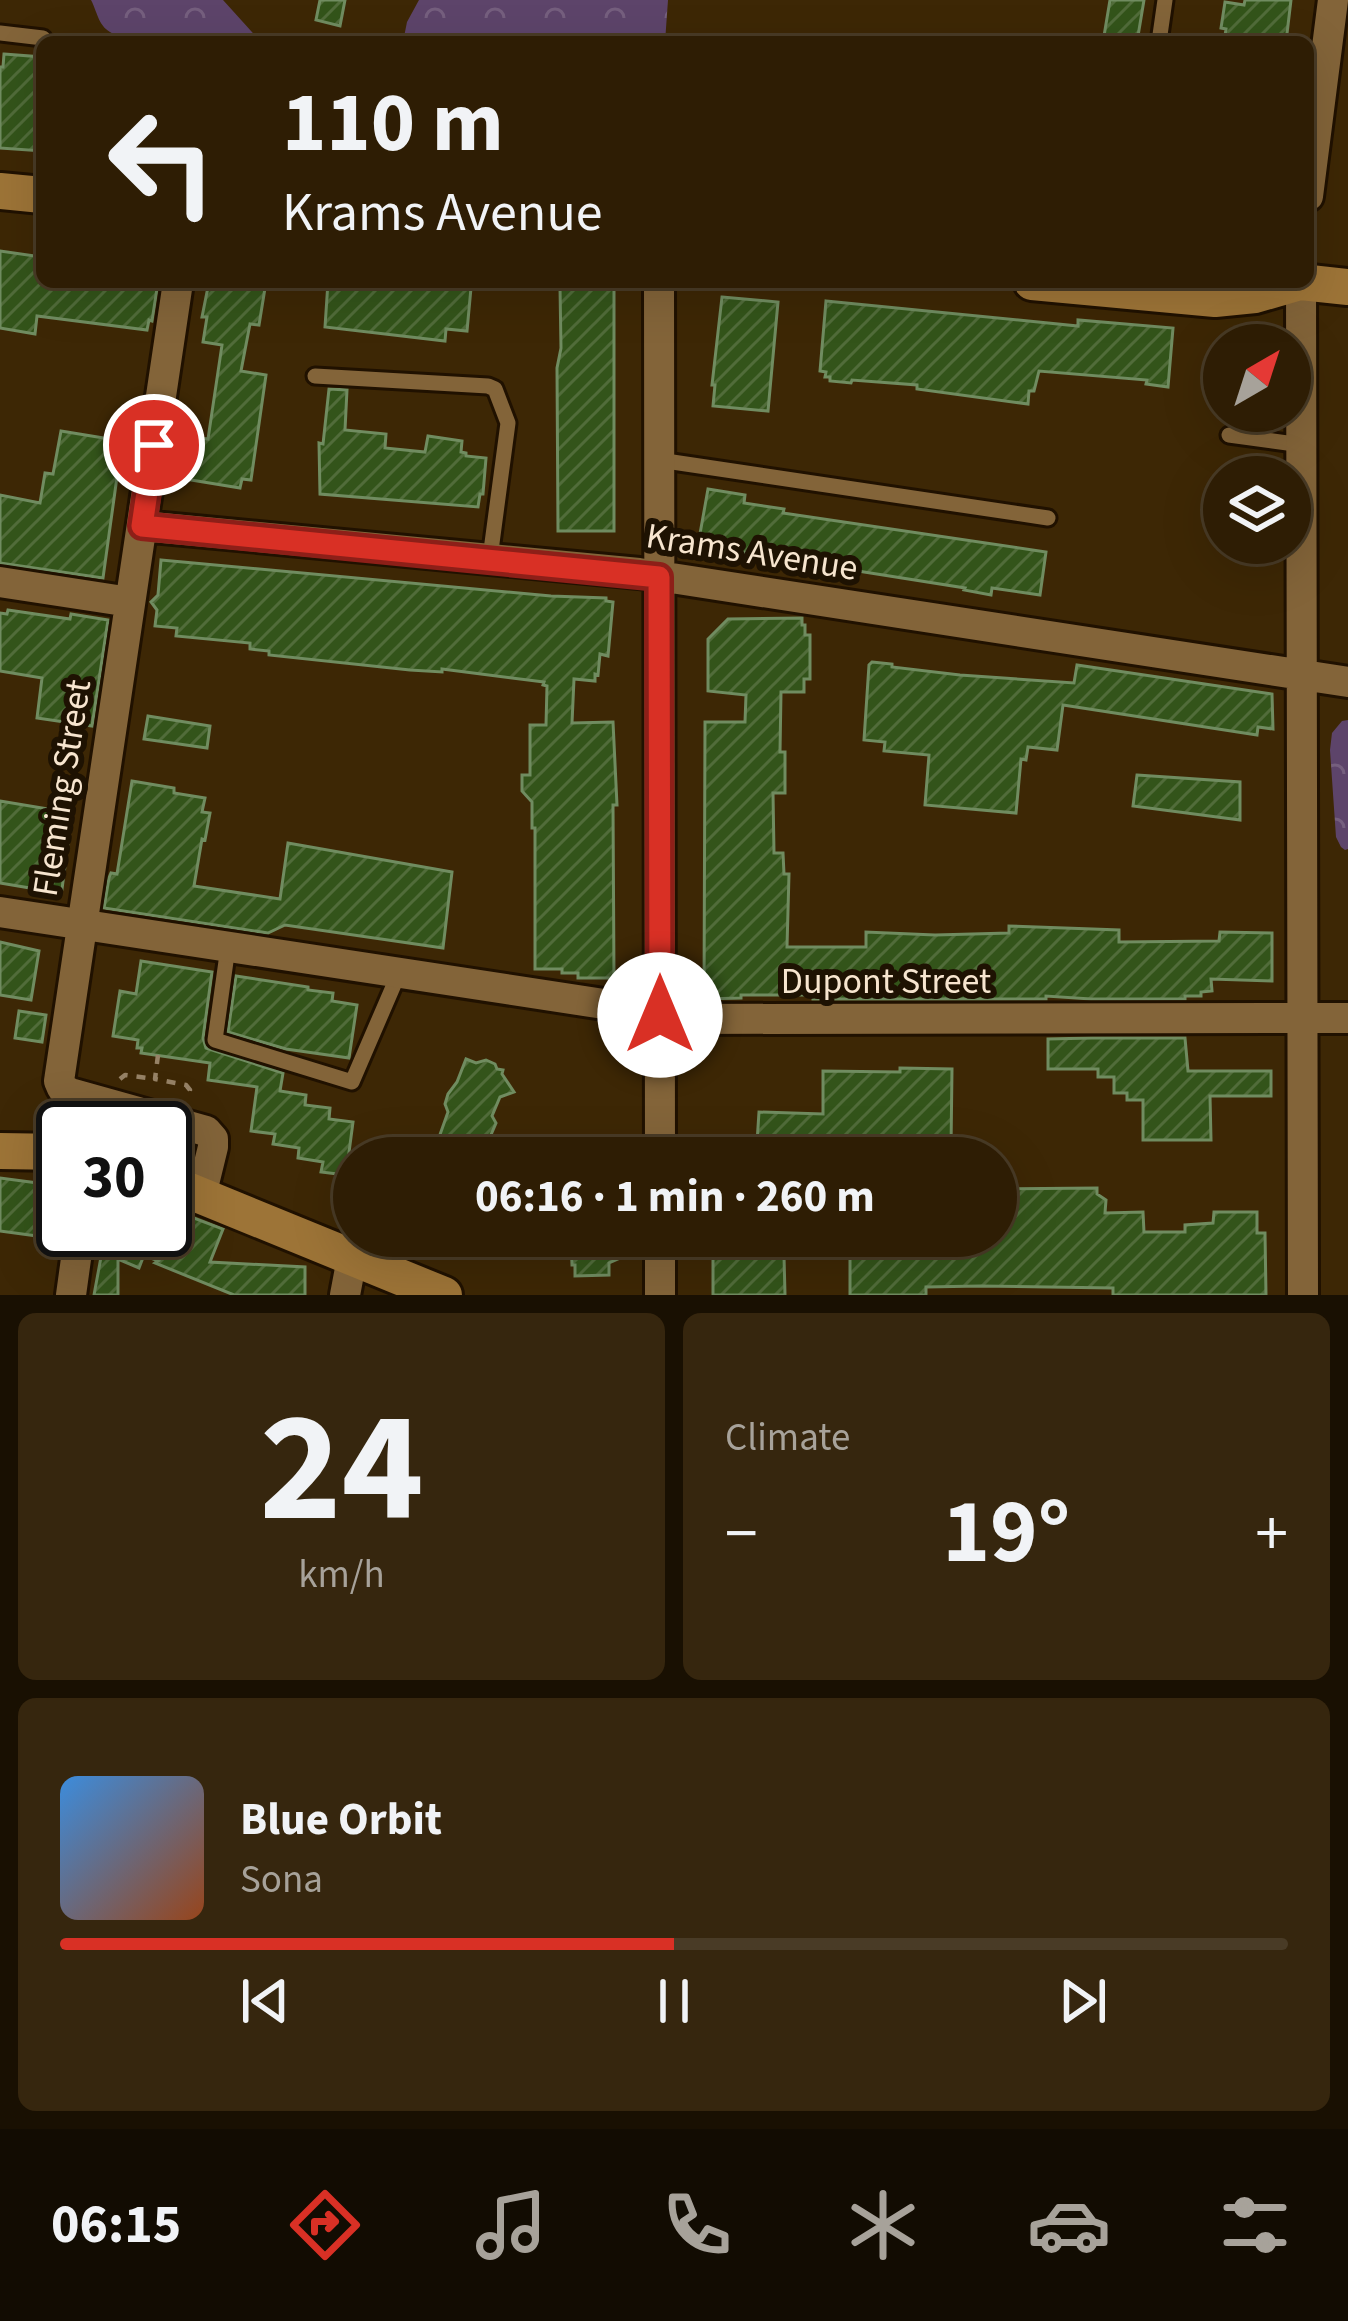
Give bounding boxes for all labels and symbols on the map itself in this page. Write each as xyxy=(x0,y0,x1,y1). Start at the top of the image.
north arrow xyxy=(1203,324,1311,432)
pin xyxy=(103,394,205,496)
street label: Krams Avenue xyxy=(642,510,862,594)
street label: Fleming Street xyxy=(20,676,104,900)
position arrow xyxy=(597,952,723,1078)
street label: Dupont Street xyxy=(781,956,991,1007)
speed limit sign: 30 xyxy=(36,1101,192,1257)

